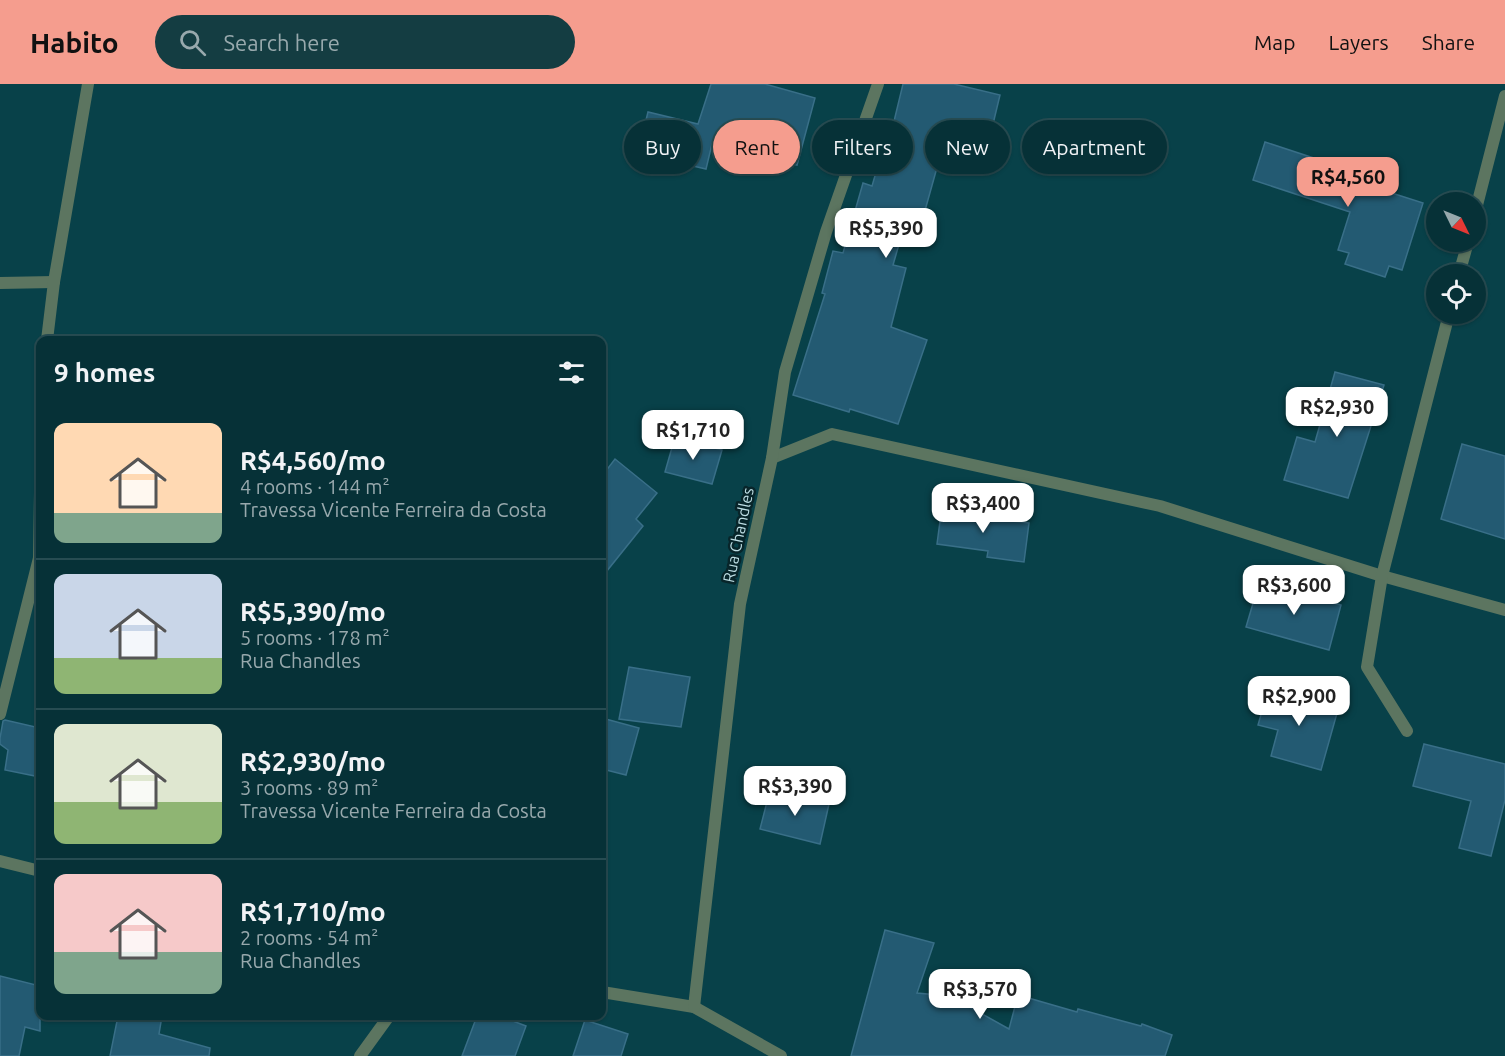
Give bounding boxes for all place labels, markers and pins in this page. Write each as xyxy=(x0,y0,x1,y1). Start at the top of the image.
pin: R$4,560 xyxy=(1293,157,1403,208)
pin: R$5,390 xyxy=(831,208,941,259)
pin: R$2,930 xyxy=(1282,387,1392,438)
pin: R$1,710 xyxy=(638,410,748,461)
pin: R$3,400 xyxy=(928,483,1038,534)
pin: R$3,600 xyxy=(1239,565,1349,616)
pin: R$2,900 xyxy=(1244,676,1354,727)
pin: R$3,390 xyxy=(740,766,850,817)
pin: R$3,570 xyxy=(925,969,1035,1020)

